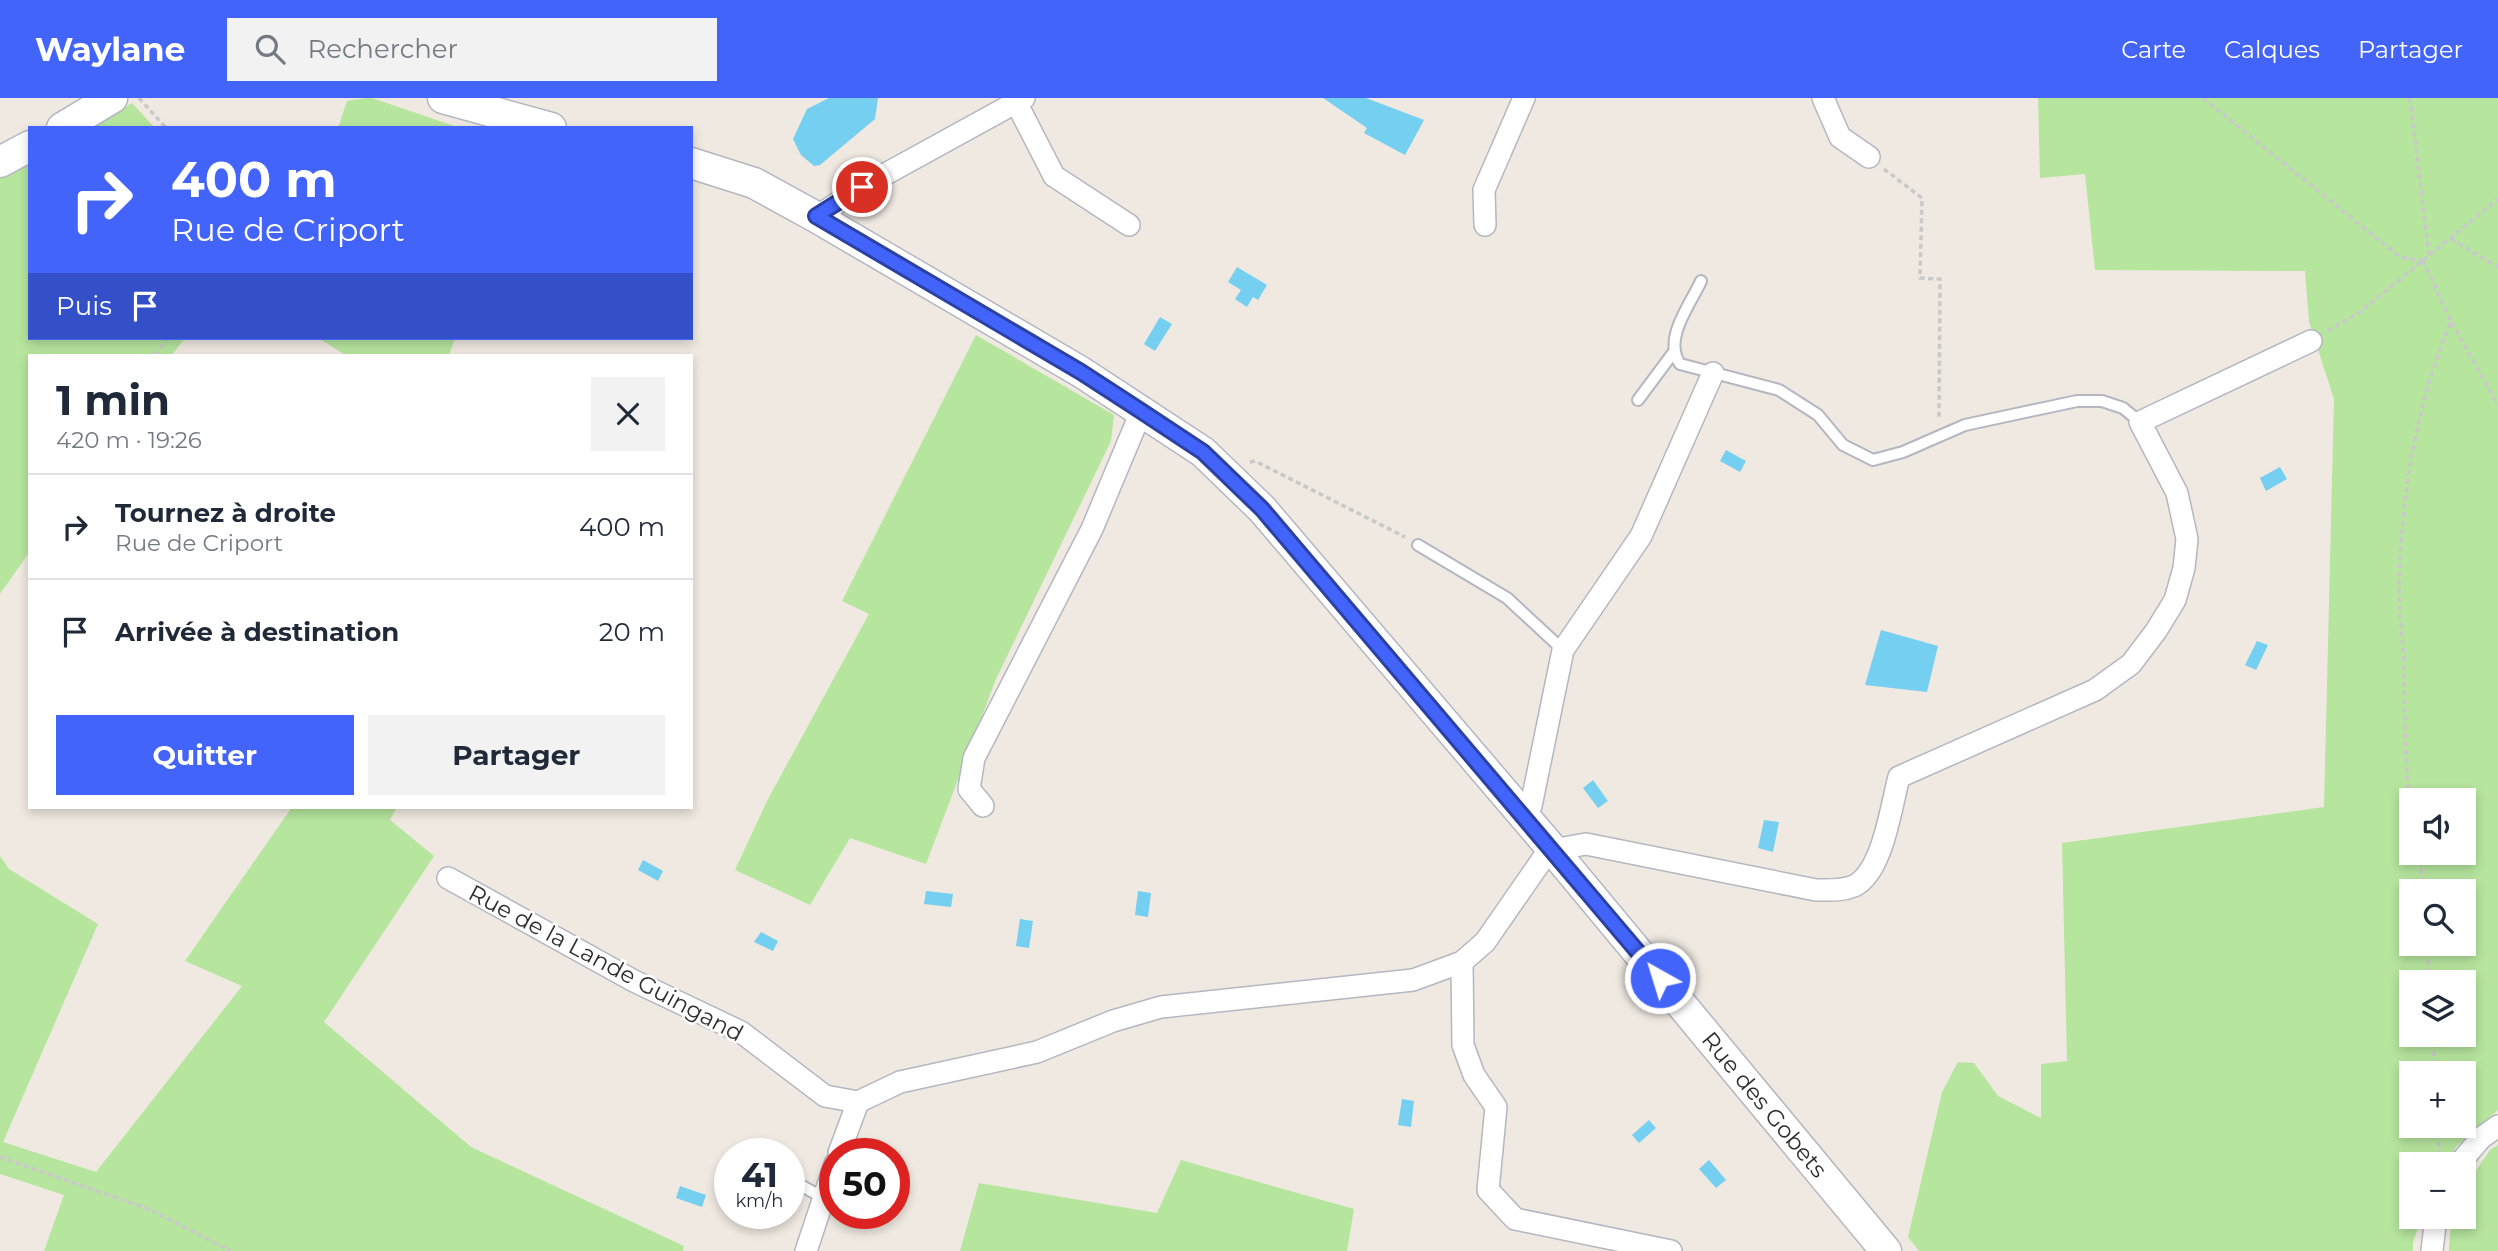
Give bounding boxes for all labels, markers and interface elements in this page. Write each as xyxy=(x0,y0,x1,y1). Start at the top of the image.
search box xyxy=(227,18,717,81)
text: Waylane xyxy=(35,29,185,69)
icon: search xyxy=(251,30,289,68)
text: Rechercher xyxy=(307,33,458,65)
text: Carte xyxy=(2121,35,2186,64)
text: Calques xyxy=(2224,35,2320,64)
text: Partager xyxy=(2358,35,2463,64)
text: 400 m xyxy=(171,150,337,209)
icon: right xyxy=(56,154,147,245)
pin xyxy=(832,157,892,217)
icon: arrive xyxy=(843,168,881,206)
text: Rue de Criport xyxy=(171,210,405,249)
icon: arrive xyxy=(126,287,164,325)
text: Puis xyxy=(56,290,112,322)
text: 1 min xyxy=(56,374,170,426)
button: close xyxy=(591,377,665,451)
text: 420 m · 19:26 xyxy=(56,426,202,454)
text: Tournez à droite xyxy=(115,497,336,529)
icon: right xyxy=(56,508,94,546)
text: 400 m xyxy=(579,511,665,543)
text: Rue de Criport xyxy=(115,529,283,557)
icon: arrive xyxy=(56,613,94,651)
text: Arrivée à destination xyxy=(115,616,399,648)
text: 20 m xyxy=(599,616,665,648)
button: Quitter xyxy=(56,715,354,795)
button: Partager xyxy=(368,715,665,795)
map controls xyxy=(2399,788,2476,1229)
button: sound xyxy=(2399,788,2476,865)
street label: Rue de la Lande Guingand xyxy=(464,879,748,1047)
button: search xyxy=(2399,879,2476,956)
position arrow xyxy=(1623,941,1697,1015)
button: layers xyxy=(2399,970,2476,1047)
street label: Rue des Gobets xyxy=(1696,1026,1833,1183)
button: + xyxy=(2399,1061,2476,1138)
speed limit sign: 50 xyxy=(819,1138,910,1229)
button: − xyxy=(2399,1152,2476,1229)
text: 41 xyxy=(741,1153,778,1196)
text: km/h xyxy=(735,1190,784,1212)

